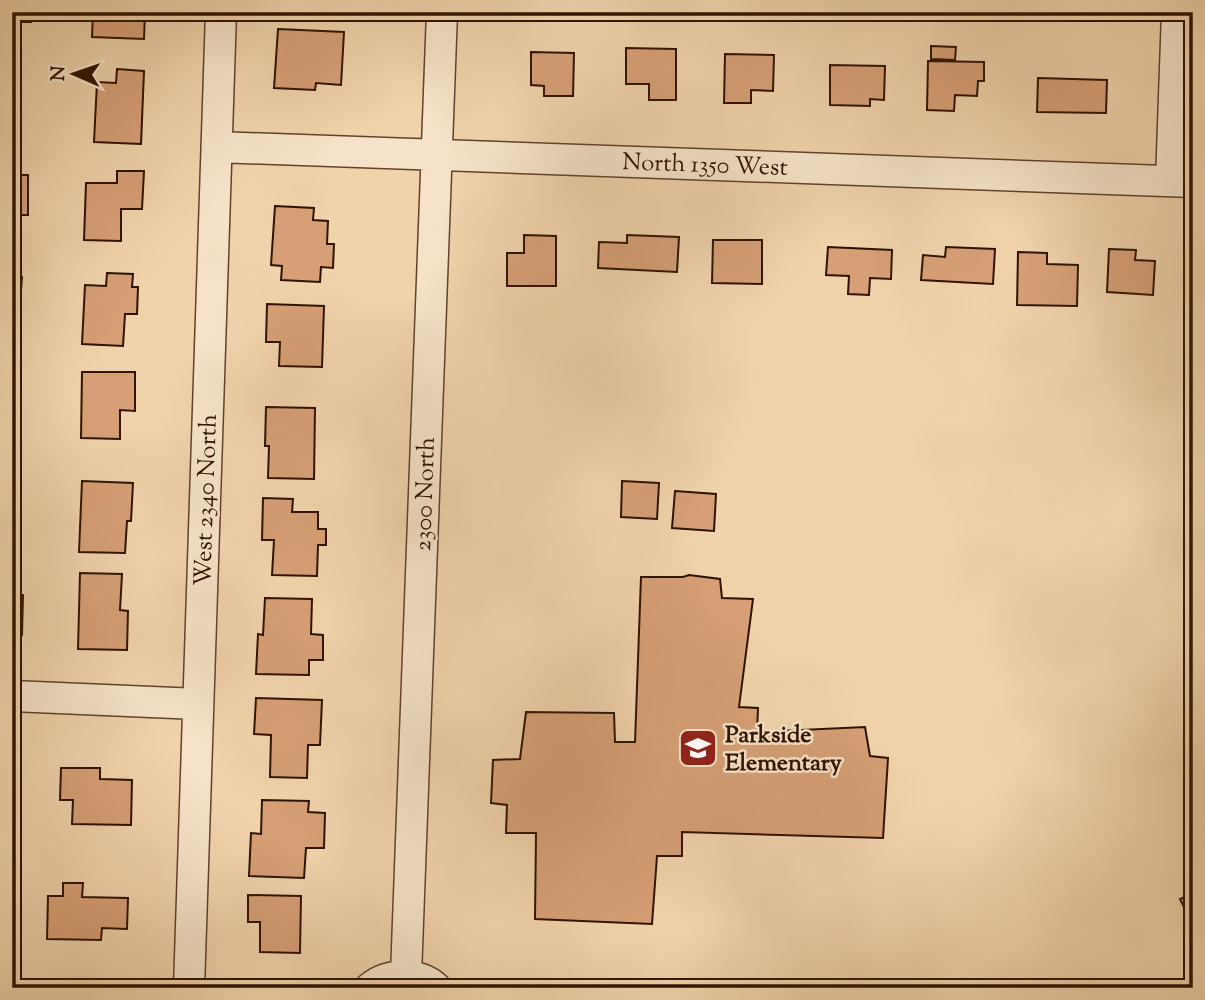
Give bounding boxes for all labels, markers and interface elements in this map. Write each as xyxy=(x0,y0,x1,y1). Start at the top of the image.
north arrow xyxy=(38,38,108,108)
text: N xyxy=(46,65,73,82)
street label: North 1350 West xyxy=(622,146,788,186)
street label: West 2340 North xyxy=(187,413,227,587)
street label: 2300 North xyxy=(407,436,445,552)
place label: Parkside Elementary xyxy=(725,719,842,781)
school or university icon: Parkside Elementary xyxy=(677,727,719,769)

